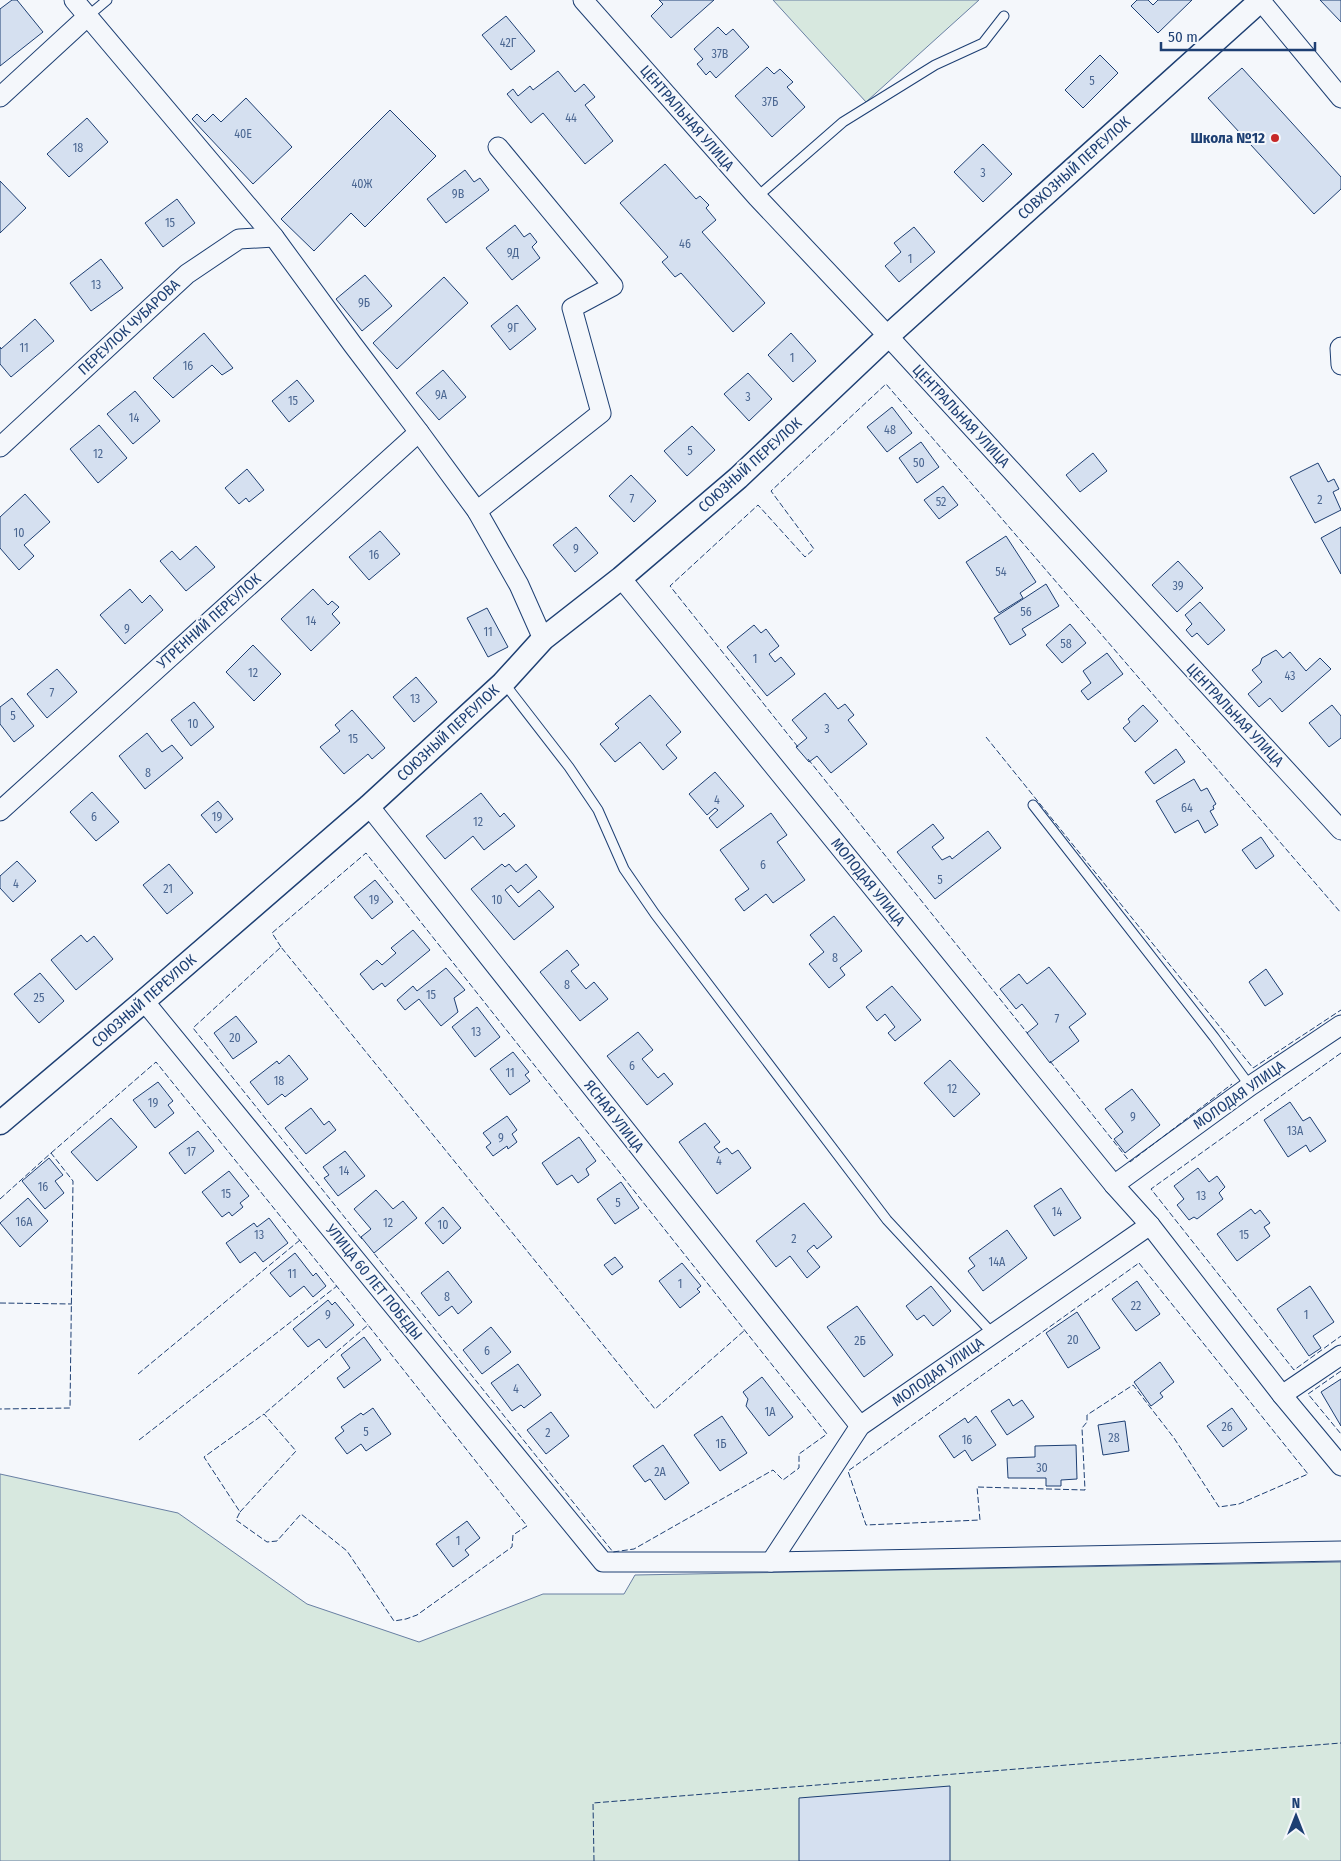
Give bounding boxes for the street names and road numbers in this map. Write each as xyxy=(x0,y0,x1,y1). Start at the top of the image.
street label: ЦЕНТРАЛЬНАЯ УЛИЦА xyxy=(636,61,738,175)
street label: СОВХОЗНЫЙ ПЕРЕУЛОК xyxy=(1014,113,1134,223)
street label: ПЕРЕУЛОК ЧУБАРОВА xyxy=(75,275,184,379)
street label: ЦЕНТРАЛЬНАЯ УЛИЦА xyxy=(909,361,1013,471)
street label: СОЮЗНЫЙ ПЕРЕУЛОК xyxy=(695,414,805,516)
street label: УТРЕННИЙ ПЕРЕУЛОК xyxy=(153,570,265,673)
street label: ЦЕНТРАЛЬНАЯ УЛИЦА xyxy=(1183,660,1287,770)
street label: СОЮЗНЫЙ ПЕРЕУЛОК xyxy=(393,681,503,785)
street label: МОЛОДАЯ УЛИЦА xyxy=(827,835,909,930)
street label: СОЮЗНЫЙ ПЕРЕУЛОК xyxy=(88,951,200,1051)
street label: МОЛОДАЯ УЛИЦА xyxy=(1190,1057,1288,1133)
street label: ЯСНАЯ УЛИЦА xyxy=(580,1076,648,1156)
street label: УЛИЦА 60 ЛЕТ ПОБЕДЫ xyxy=(321,1220,426,1343)
street label: МОЛОДАЯ УЛИЦА xyxy=(889,1334,987,1410)

